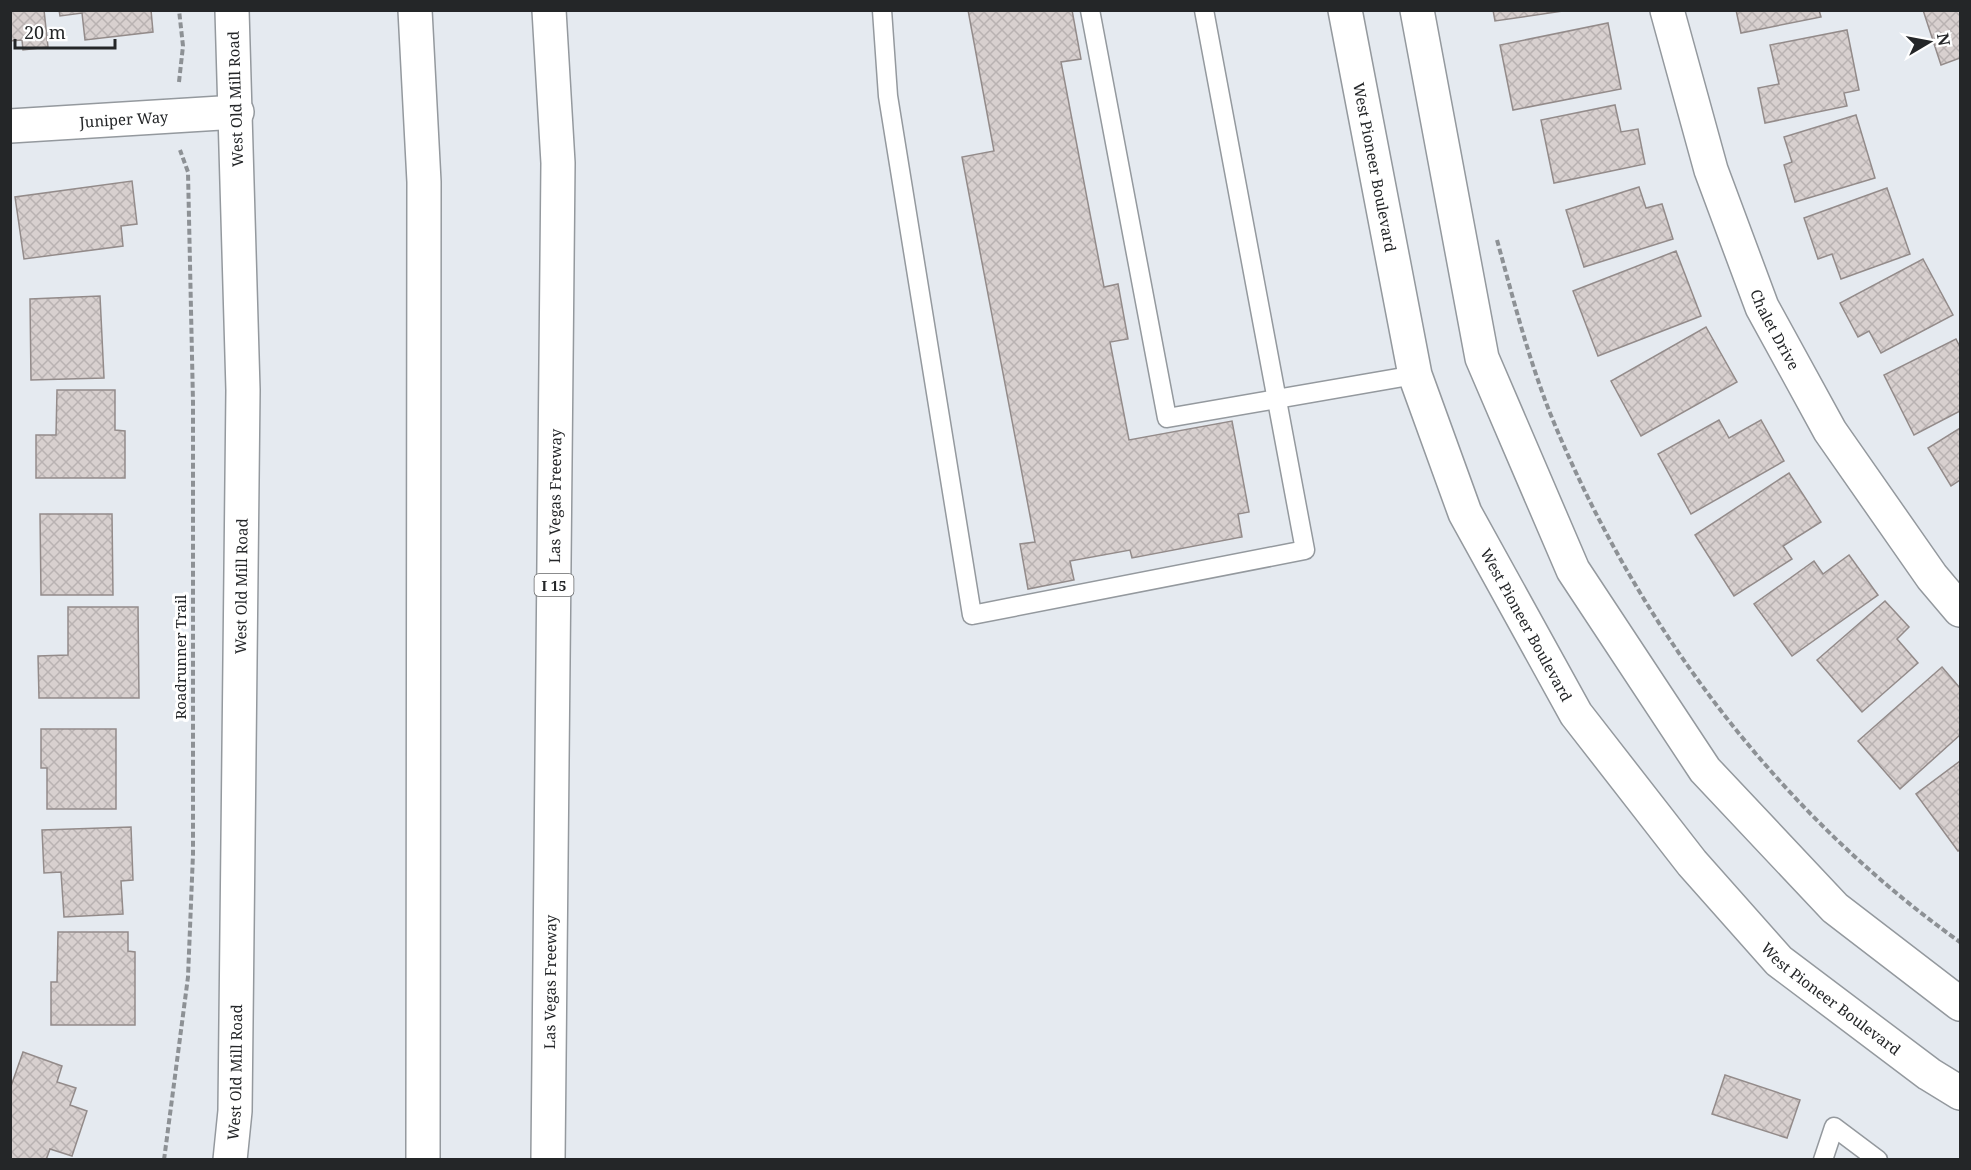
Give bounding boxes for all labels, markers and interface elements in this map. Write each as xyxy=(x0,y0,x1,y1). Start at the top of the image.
scale bar xyxy=(15,12,116,50)
north arrow xyxy=(1899,12,1959,72)
text: 20 m xyxy=(24,20,66,44)
street label: West Old Mill Road xyxy=(223,31,247,167)
text: N xyxy=(1932,31,1956,48)
street label: West Pioneer Boulevard xyxy=(1349,81,1401,254)
street label: Juniper Way xyxy=(78,106,169,132)
street label: Chalet Drive xyxy=(1746,286,1805,373)
street label: Las Vegas Freeway xyxy=(544,428,565,563)
street label: West Old Mill Road xyxy=(230,518,252,654)
street label: West Pioneer Boulevard xyxy=(1476,544,1577,705)
road number: I 15 xyxy=(534,574,574,596)
street label: Roadrunner Trail xyxy=(170,594,190,719)
street label: Las Vegas Freeway xyxy=(539,914,560,1049)
street label: West Pioneer Boulevard xyxy=(1757,938,1905,1059)
street label: West Old Mill Road xyxy=(222,1004,246,1141)

